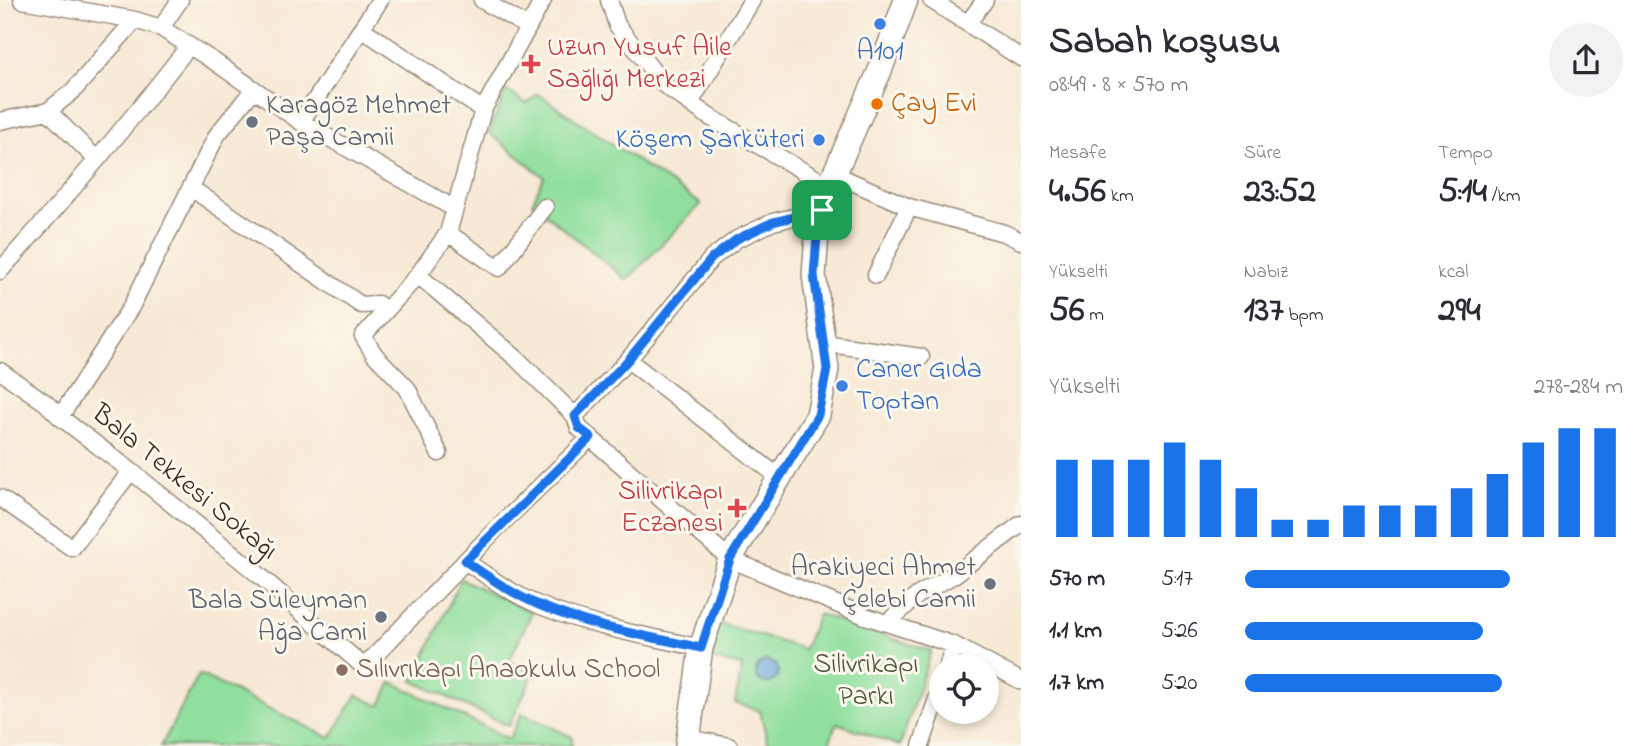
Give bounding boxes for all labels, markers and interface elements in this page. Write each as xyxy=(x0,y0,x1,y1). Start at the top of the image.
text: Sabah koşusu xyxy=(1049,15,1280,71)
marker: A101 xyxy=(872,16,888,32)
button: share xyxy=(1549,23,1623,97)
place label: Uzun Yusuf Aile Sağlığı Merkezi xyxy=(547,28,732,101)
place label: A101 xyxy=(856,32,904,73)
marker: Uzun Yusuf Aile Sağlığı Merkezi xyxy=(521,54,541,74)
text: 08:49 · 8 × 570 m xyxy=(1049,69,1188,102)
place label: Çay Evi xyxy=(891,84,977,125)
place label: Karagöz Mehmet Paşa Camii xyxy=(266,86,451,159)
marker: Çay Evi xyxy=(869,96,885,112)
marker: Karagöz Mehmet Paşa Camii xyxy=(244,114,260,130)
place label: Köşem Şarküteri xyxy=(616,120,805,161)
marker: Köşem Şarküteri xyxy=(811,132,827,148)
text: Mesafe xyxy=(1049,140,1106,167)
text: Süre xyxy=(1244,140,1281,167)
text: Tempo xyxy=(1438,140,1493,167)
text: 4.56 xyxy=(1049,167,1106,218)
text: 23:52 xyxy=(1244,167,1316,218)
text: 5:14 xyxy=(1438,167,1487,218)
pin xyxy=(792,180,852,240)
text: km xyxy=(1106,183,1134,210)
text: /km xyxy=(1487,183,1521,210)
icon: arrive xyxy=(803,191,841,229)
text: Yükselti xyxy=(1049,259,1108,286)
text: Nabız xyxy=(1244,259,1288,286)
text: kcal xyxy=(1438,259,1469,286)
text: 56 xyxy=(1049,286,1084,337)
text: 137 xyxy=(1244,286,1284,337)
text: 294 xyxy=(1438,286,1481,337)
text: m xyxy=(1084,302,1104,329)
text: bpm xyxy=(1284,302,1324,329)
place label: Caner Gıda Toptan xyxy=(856,350,982,423)
text: Yükselti xyxy=(1049,371,1120,404)
text: 278–284 m xyxy=(1534,371,1623,404)
marker: Caner Gıda Toptan xyxy=(834,378,850,394)
street label: Bala Tekkesi Sokağı xyxy=(81,394,286,571)
place label: Silivrikapı Eczanesi xyxy=(618,472,723,545)
marker: Silivrikapı Eczanesi xyxy=(729,500,745,516)
place label: Arakiyeci Ahmet Çelebi Camii xyxy=(791,548,976,621)
text: 570 m xyxy=(1049,563,1105,596)
text: 5:17 xyxy=(1161,563,1193,596)
marker: Arakiyeci Ahmet Çelebi Camii xyxy=(982,576,998,592)
place label: Bala Süleyman Ağa Cami xyxy=(188,581,367,654)
marker: Bala Süleyman Ağa Cami xyxy=(373,609,389,625)
text: 1.1 km xyxy=(1049,615,1102,648)
text: 5:26 xyxy=(1161,615,1198,648)
park label: Silivrikapı Parkı xyxy=(814,645,918,718)
place label: Sılıvrıkapı Anaokulu School xyxy=(356,650,660,691)
map controls xyxy=(929,654,999,724)
button: locate xyxy=(929,654,999,724)
marker: Sılıvrıkapı Anaokulu School xyxy=(334,662,350,678)
text: 1.7 km xyxy=(1049,667,1104,700)
text: 5:20 xyxy=(1161,667,1197,700)

